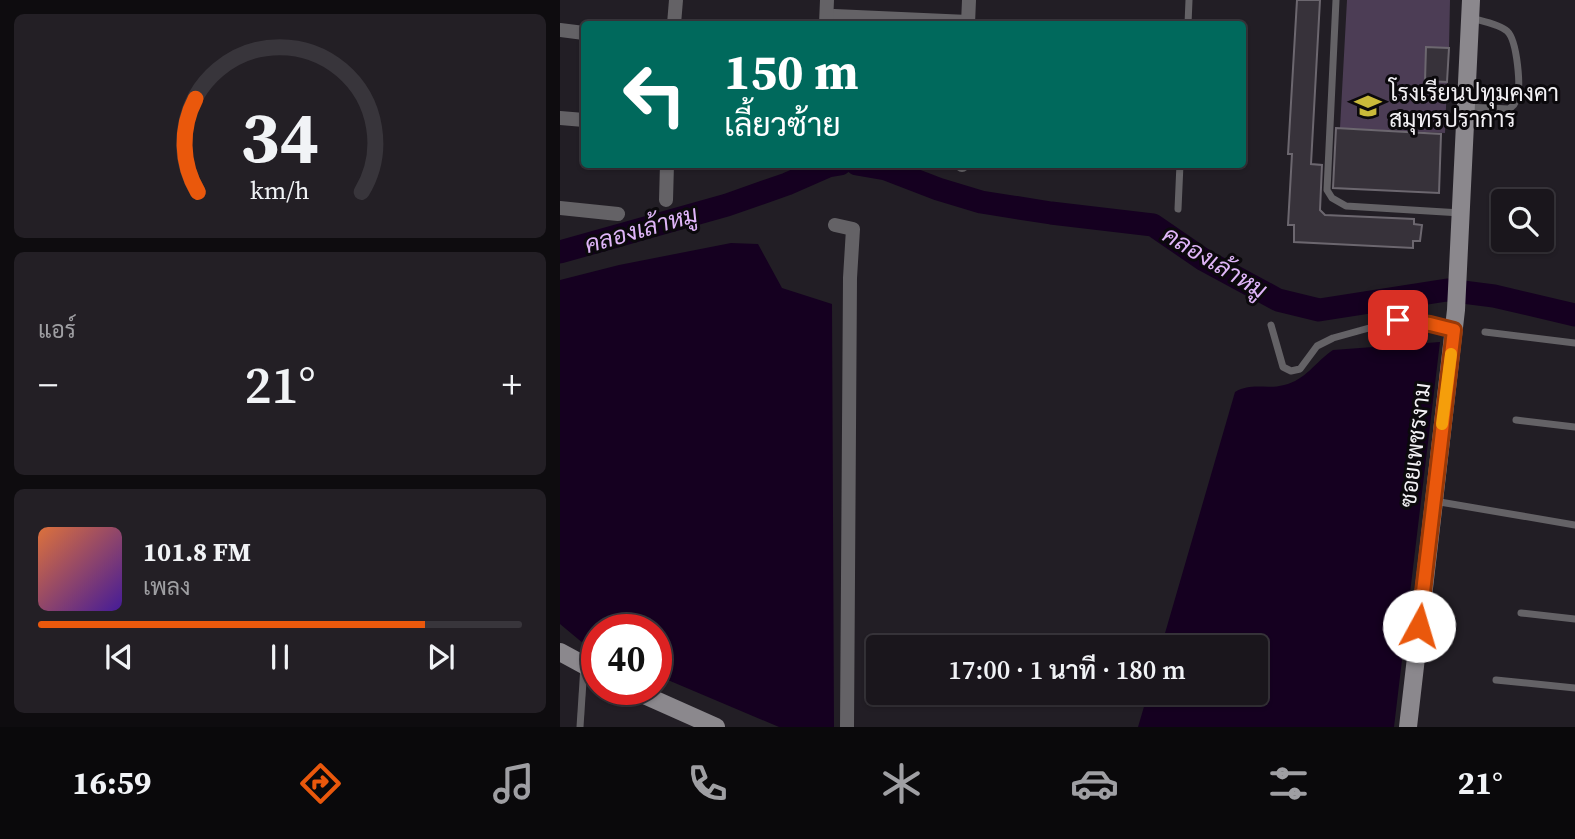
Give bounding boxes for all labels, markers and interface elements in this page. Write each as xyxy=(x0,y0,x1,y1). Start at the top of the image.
text: 150 m xyxy=(724,38,859,105)
icon: left xyxy=(609,49,700,140)
place label: โรงเรียนปทุมคงคา สมุทรปราการ xyxy=(1387,77,1559,135)
text: 34 xyxy=(241,87,319,186)
school or university icon: โรงเรียนปทุมคงคา สมุทรปราการ xyxy=(1353,91,1383,121)
text: เลี้ยวซ้าย xyxy=(724,103,841,147)
text: km/h xyxy=(250,173,310,207)
map controls xyxy=(1491,189,1554,252)
button: search xyxy=(1491,189,1554,252)
water label: คลองเล้าหมู xyxy=(581,197,702,262)
water label: คลองเล้าหมู xyxy=(1156,218,1274,307)
pin xyxy=(1368,290,1428,350)
icon: arrive xyxy=(1379,301,1417,339)
text: แอร์ xyxy=(38,314,76,346)
text: 21° xyxy=(244,349,316,420)
text: − xyxy=(38,359,58,411)
text: + xyxy=(502,359,522,411)
street label: ซอยเพชรงาม xyxy=(1391,381,1439,509)
text: 101.8 FM xyxy=(143,534,251,570)
text: เพลง xyxy=(143,571,190,603)
position arrow xyxy=(1382,589,1456,663)
speed limit sign: 40 xyxy=(581,614,672,705)
icon: previous xyxy=(100,638,138,676)
icon: pause xyxy=(261,638,299,676)
icon: next xyxy=(422,638,460,676)
text: 17:00 · 1 นาที · 180 m xyxy=(948,652,1186,688)
icon: directions xyxy=(296,759,345,808)
icon: music xyxy=(489,759,538,808)
icon: phone xyxy=(683,759,732,808)
icon: climate xyxy=(877,759,926,808)
icon: car xyxy=(1070,759,1119,808)
icon: filters xyxy=(1264,759,1313,808)
text: 16:59 xyxy=(72,761,151,805)
text: 21° xyxy=(1457,761,1503,805)

